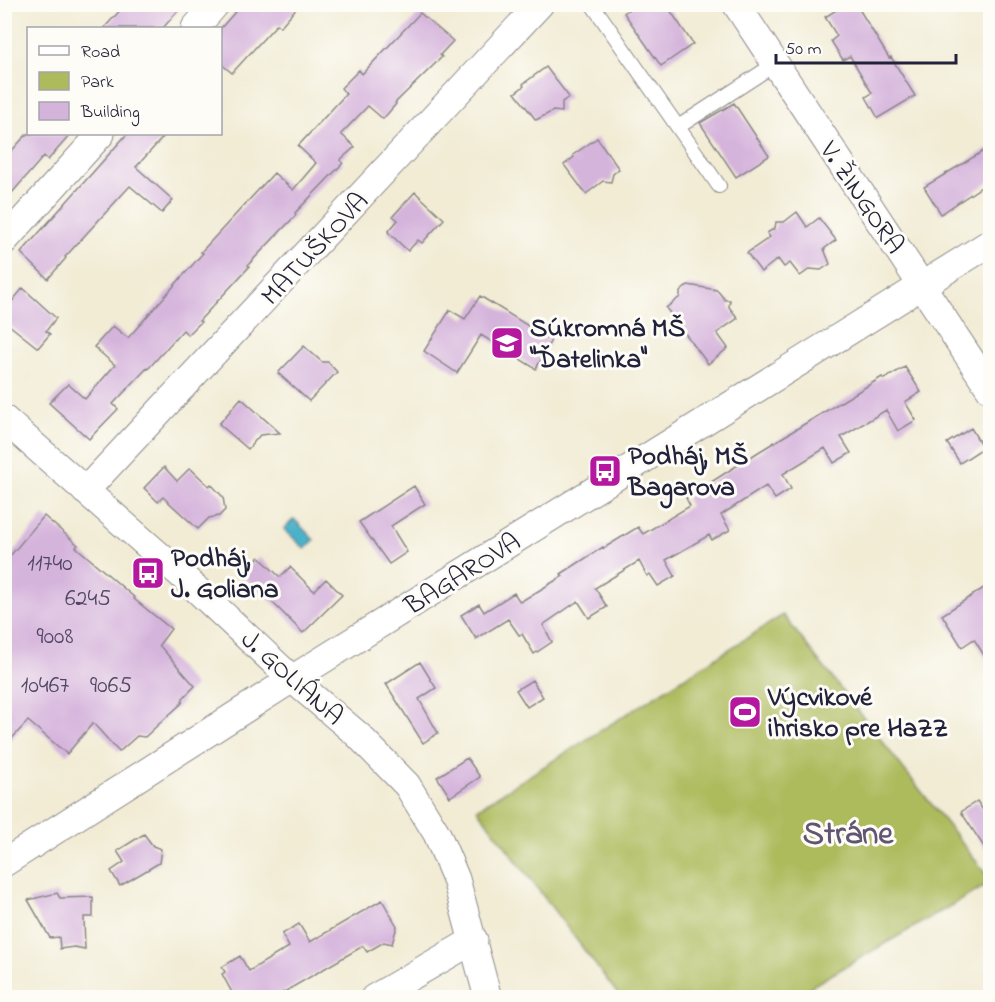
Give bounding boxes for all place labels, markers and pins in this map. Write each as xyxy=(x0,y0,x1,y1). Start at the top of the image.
place label: Súkromná MŠ "Ďatelinka" xyxy=(529,310,685,380)
school or university icon: Súkromná MŠ "Ďatelinka" xyxy=(489,325,525,361)
place label: Podháj, MŠ Bagarova xyxy=(626,438,748,509)
bus stop icon: Podháj, MŠ Bagarova xyxy=(587,453,623,489)
place label: Podháj, J. Goliana xyxy=(171,540,278,610)
bus stop icon: Podháj, J. Goliana xyxy=(130,555,166,591)
place label: Výcvikové ihrisko pre HaZZ xyxy=(767,679,948,749)
sports icon: Výcvikové ihrisko pre HaZZ xyxy=(727,694,763,730)

